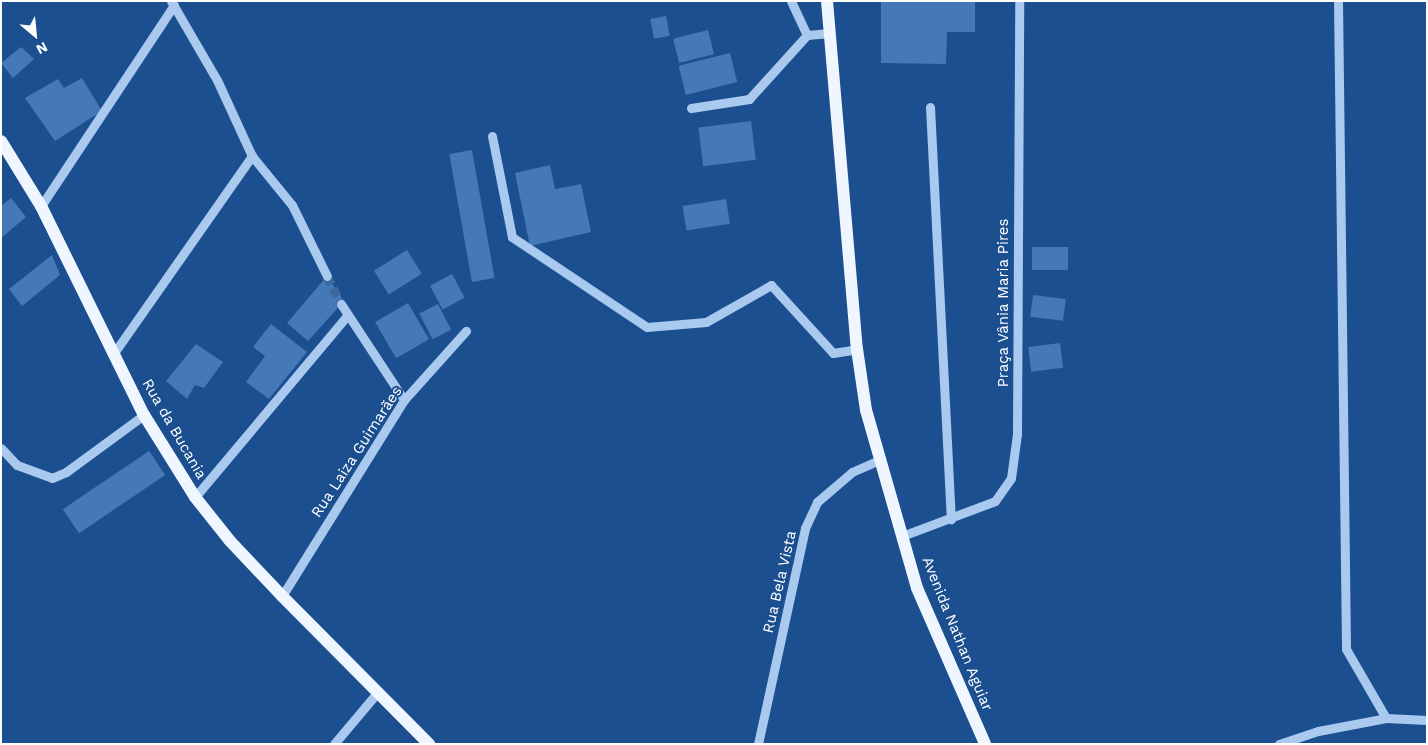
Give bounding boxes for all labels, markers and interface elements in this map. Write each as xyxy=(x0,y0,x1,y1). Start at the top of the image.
north arrow xyxy=(10,10,60,60)
text: N xyxy=(34,39,50,58)
street label: Praça Vânia Maria Pires xyxy=(995,218,1013,388)
street label: Rua da Bucania xyxy=(138,375,210,483)
street label: Rua Laiza Guimarães xyxy=(308,383,406,521)
street label: Rua Bela Vista xyxy=(759,528,801,636)
street label: Avenida Nathan Aguiar xyxy=(918,554,996,714)

